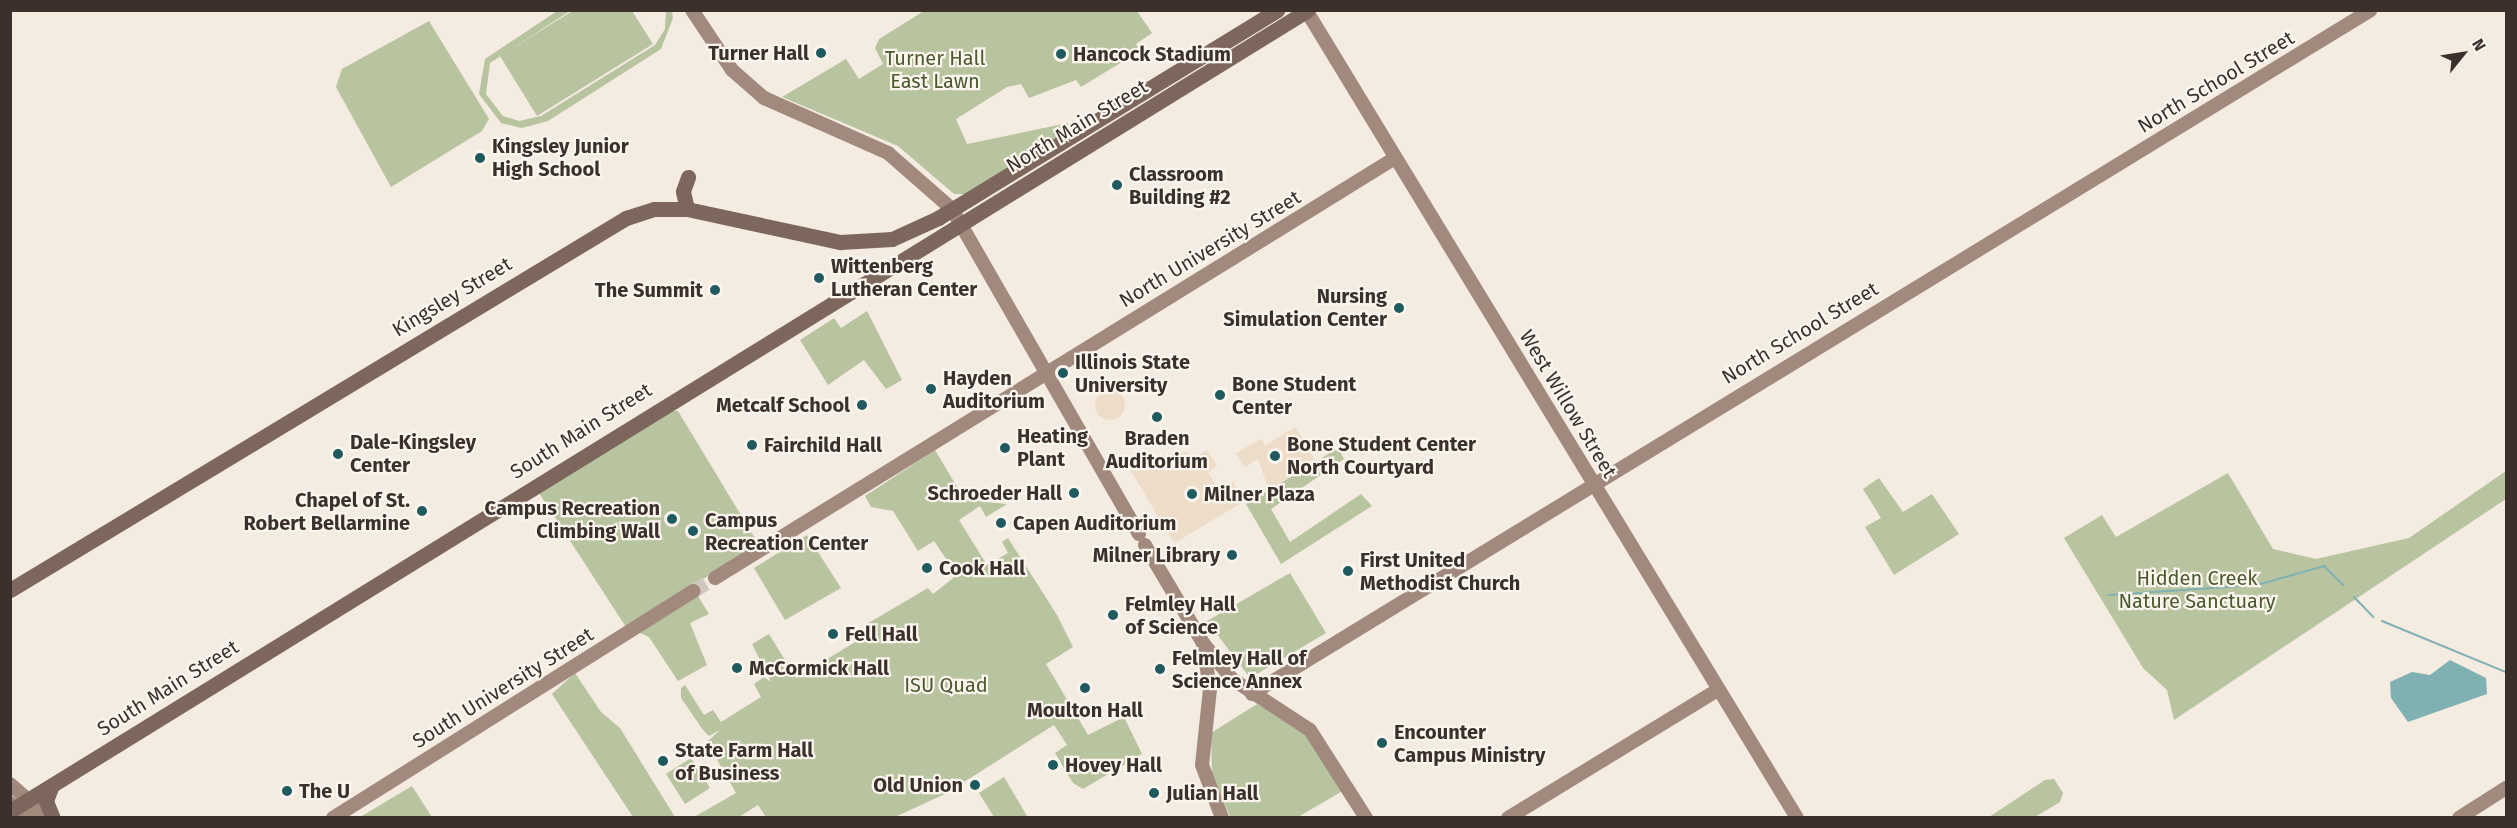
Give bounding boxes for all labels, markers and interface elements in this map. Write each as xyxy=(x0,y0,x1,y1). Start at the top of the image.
north arrow xyxy=(2433,24,2493,84)
street label: North School Street xyxy=(2133,26,2299,138)
text: N xyxy=(2468,35,2490,54)
place label: Turner Hall xyxy=(708,41,809,65)
place label: Hancock Stadium xyxy=(1073,42,1231,66)
marker: Turner Hall xyxy=(814,46,828,60)
park label: Turner Hall East Lawn xyxy=(885,46,985,93)
marker: Hancock Stadium xyxy=(1054,47,1068,61)
street label: North Main Street xyxy=(1002,74,1152,178)
place label: Kingsley Junior High School xyxy=(492,134,629,181)
marker: Kingsley Junior High School xyxy=(473,151,487,165)
place label: Classroom Building #2 xyxy=(1129,162,1231,209)
marker: Classroom Building #2 xyxy=(1110,178,1124,192)
street label: North University Street xyxy=(1115,185,1305,313)
street label: Kingsley Street xyxy=(388,252,516,342)
place label: Wittenberg Lutheran Center xyxy=(831,254,977,301)
marker: Wittenberg Lutheran Center xyxy=(812,271,826,285)
street label: North School Street xyxy=(1717,277,1883,389)
place label: The Summit xyxy=(595,278,703,302)
marker: The Summit xyxy=(708,283,722,297)
place label: Nursing Simulation Center xyxy=(1223,284,1387,331)
marker: Nursing Simulation Center xyxy=(1392,301,1406,315)
street label: West Willow Street xyxy=(1514,326,1622,482)
place label: Illinois State University xyxy=(1075,350,1190,397)
place label: Hayden Auditorium xyxy=(943,366,1045,413)
marker: Illinois State University xyxy=(1056,366,1070,380)
place label: Bone Student Center xyxy=(1232,372,1356,419)
street label: South Main Street xyxy=(506,378,656,484)
marker: Hayden Auditorium xyxy=(924,382,938,396)
marker: Bone Student Center xyxy=(1213,388,1227,402)
place label: Metcalf School xyxy=(716,393,850,417)
marker: Metcalf School xyxy=(855,398,869,412)
marker: Braden Auditorium xyxy=(1150,410,1164,424)
place label: Heating Plant xyxy=(1017,424,1088,471)
place label: Braden Auditorium xyxy=(1106,426,1208,473)
place label: Dale-Kingsley Center xyxy=(350,430,476,477)
place label: Bone Student Center North Courtyard xyxy=(1287,432,1476,479)
place label: Fairchild Hall xyxy=(764,433,882,457)
marker: Fairchild Hall xyxy=(745,438,759,452)
marker: Heating Plant xyxy=(998,441,1012,455)
marker: Dale-Kingsley Center xyxy=(331,447,345,461)
marker: Bone Student Center North Courtyard xyxy=(1268,449,1282,463)
place label: Schroeder Hall xyxy=(928,481,1062,505)
place label: Milner Plaza xyxy=(1204,482,1315,506)
marker: Schroeder Hall xyxy=(1067,486,1081,500)
marker: Milner Plaza xyxy=(1185,487,1199,501)
place label: Chapel of St. Robert Bellarmine xyxy=(244,488,410,535)
place label: Campus Recreation Climbing Wall xyxy=(485,496,660,543)
marker: Chapel of St. Robert Bellarmine xyxy=(415,504,429,518)
place label: Campus Recreation Center xyxy=(705,508,868,555)
place label: Capen Auditorium xyxy=(1013,511,1176,535)
marker: Campus Recreation Climbing Wall xyxy=(665,512,679,526)
marker: Capen Auditorium xyxy=(994,516,1008,530)
marker: Campus Recreation Center xyxy=(686,524,700,538)
place label: Milner Library xyxy=(1093,543,1220,567)
marker: Milner Library xyxy=(1225,548,1239,562)
place label: First United Methodist Church xyxy=(1360,548,1520,595)
place label: Cook Hall xyxy=(939,556,1025,580)
marker: Cook Hall xyxy=(920,561,934,575)
marker: First United Methodist Church xyxy=(1341,564,1355,578)
park label: Hidden Creek Nature Sanctuary xyxy=(2118,567,2276,614)
place label: Felmley Hall of Science xyxy=(1125,592,1236,639)
marker: Felmley Hall of Science xyxy=(1106,608,1120,622)
place label: Fell Hall xyxy=(845,622,918,646)
street label: South University Street xyxy=(408,623,598,753)
marker: Fell Hall xyxy=(826,627,840,641)
street label: South Main Street xyxy=(93,635,243,741)
place label: Felmley Hall of Science Annex xyxy=(1172,646,1306,693)
place label: McCormick Hall xyxy=(749,656,889,680)
marker: McCormick Hall xyxy=(730,661,744,675)
marker: Felmley Hall of Science Annex xyxy=(1153,662,1167,676)
park label: ISU Quad xyxy=(904,673,988,697)
marker: Moulton Hall xyxy=(1078,681,1092,695)
place label: Moulton Hall xyxy=(1027,698,1143,722)
place label: Encounter Campus Ministry xyxy=(1394,720,1545,767)
marker: Encounter Campus Ministry xyxy=(1375,736,1389,750)
place label: State Farm Hall of Business xyxy=(675,738,813,785)
place label: Hovey Hall xyxy=(1065,753,1162,777)
marker: State Farm Hall of Business xyxy=(656,754,670,768)
marker: Hovey Hall xyxy=(1046,758,1060,772)
place label: Old Union xyxy=(873,773,963,797)
marker: Old Union xyxy=(968,778,982,792)
place label: The U xyxy=(299,779,350,803)
place label: Julian Hall xyxy=(1166,781,1259,805)
marker: The U xyxy=(280,784,294,798)
marker: Julian Hall xyxy=(1147,786,1161,800)

